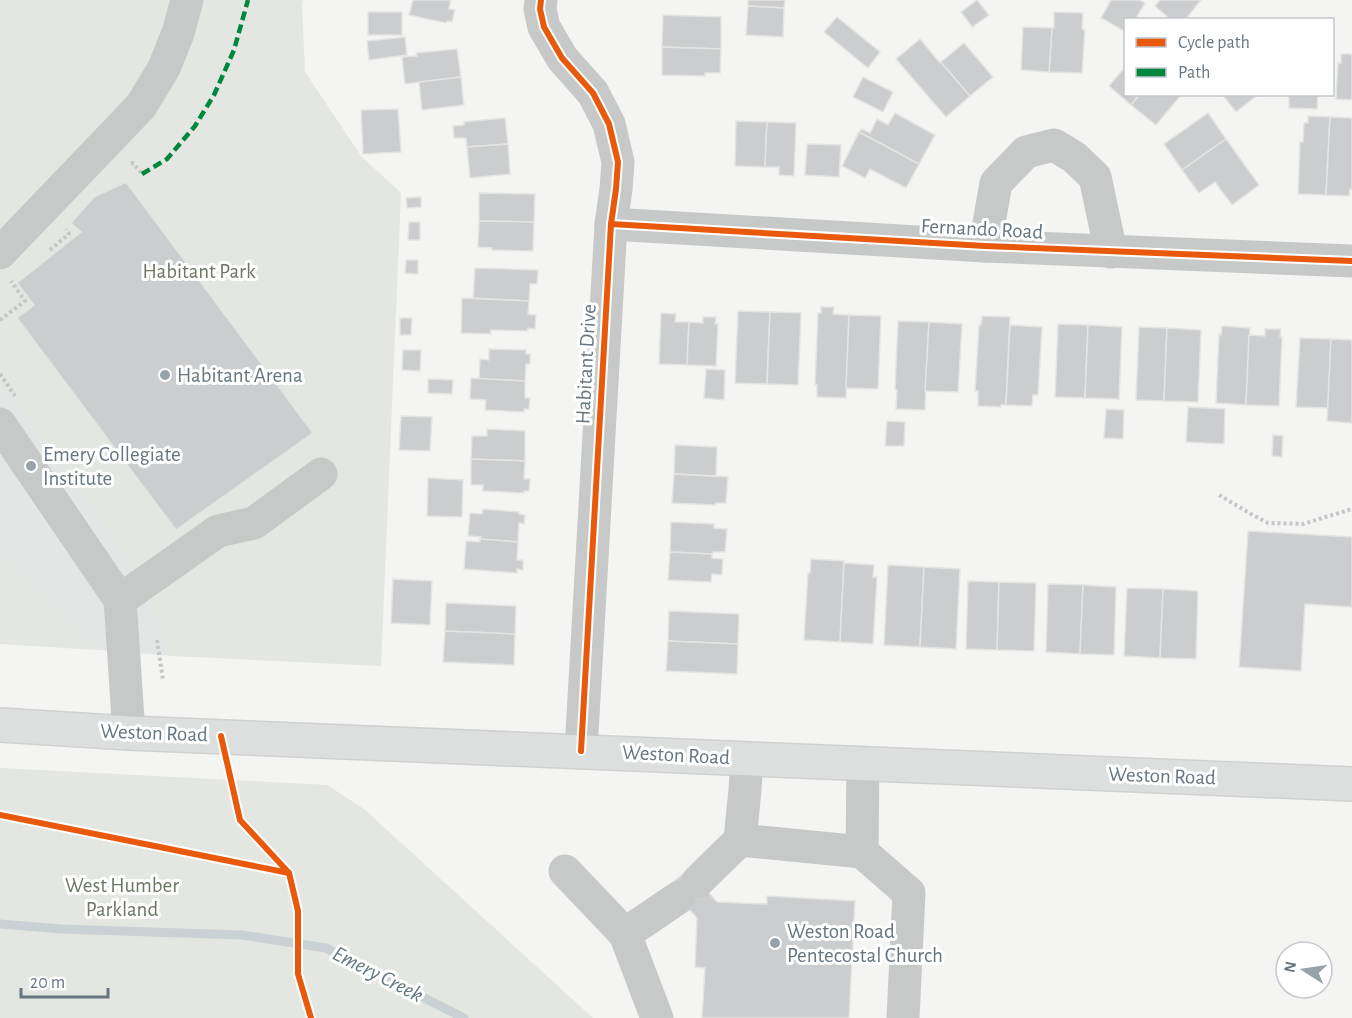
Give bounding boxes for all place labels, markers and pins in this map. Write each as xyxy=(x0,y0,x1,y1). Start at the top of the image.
place label: Habitant Arena xyxy=(177,365,303,386)
marker: Habitant Arena xyxy=(158,368,172,382)
place label: Emery Collegiate Institute xyxy=(43,444,181,489)
marker: Emery Collegiate Institute xyxy=(24,459,38,473)
place label: Weston Road Pentecostal Church xyxy=(787,921,943,966)
marker: Weston Road Pentecostal Church xyxy=(768,936,782,950)

